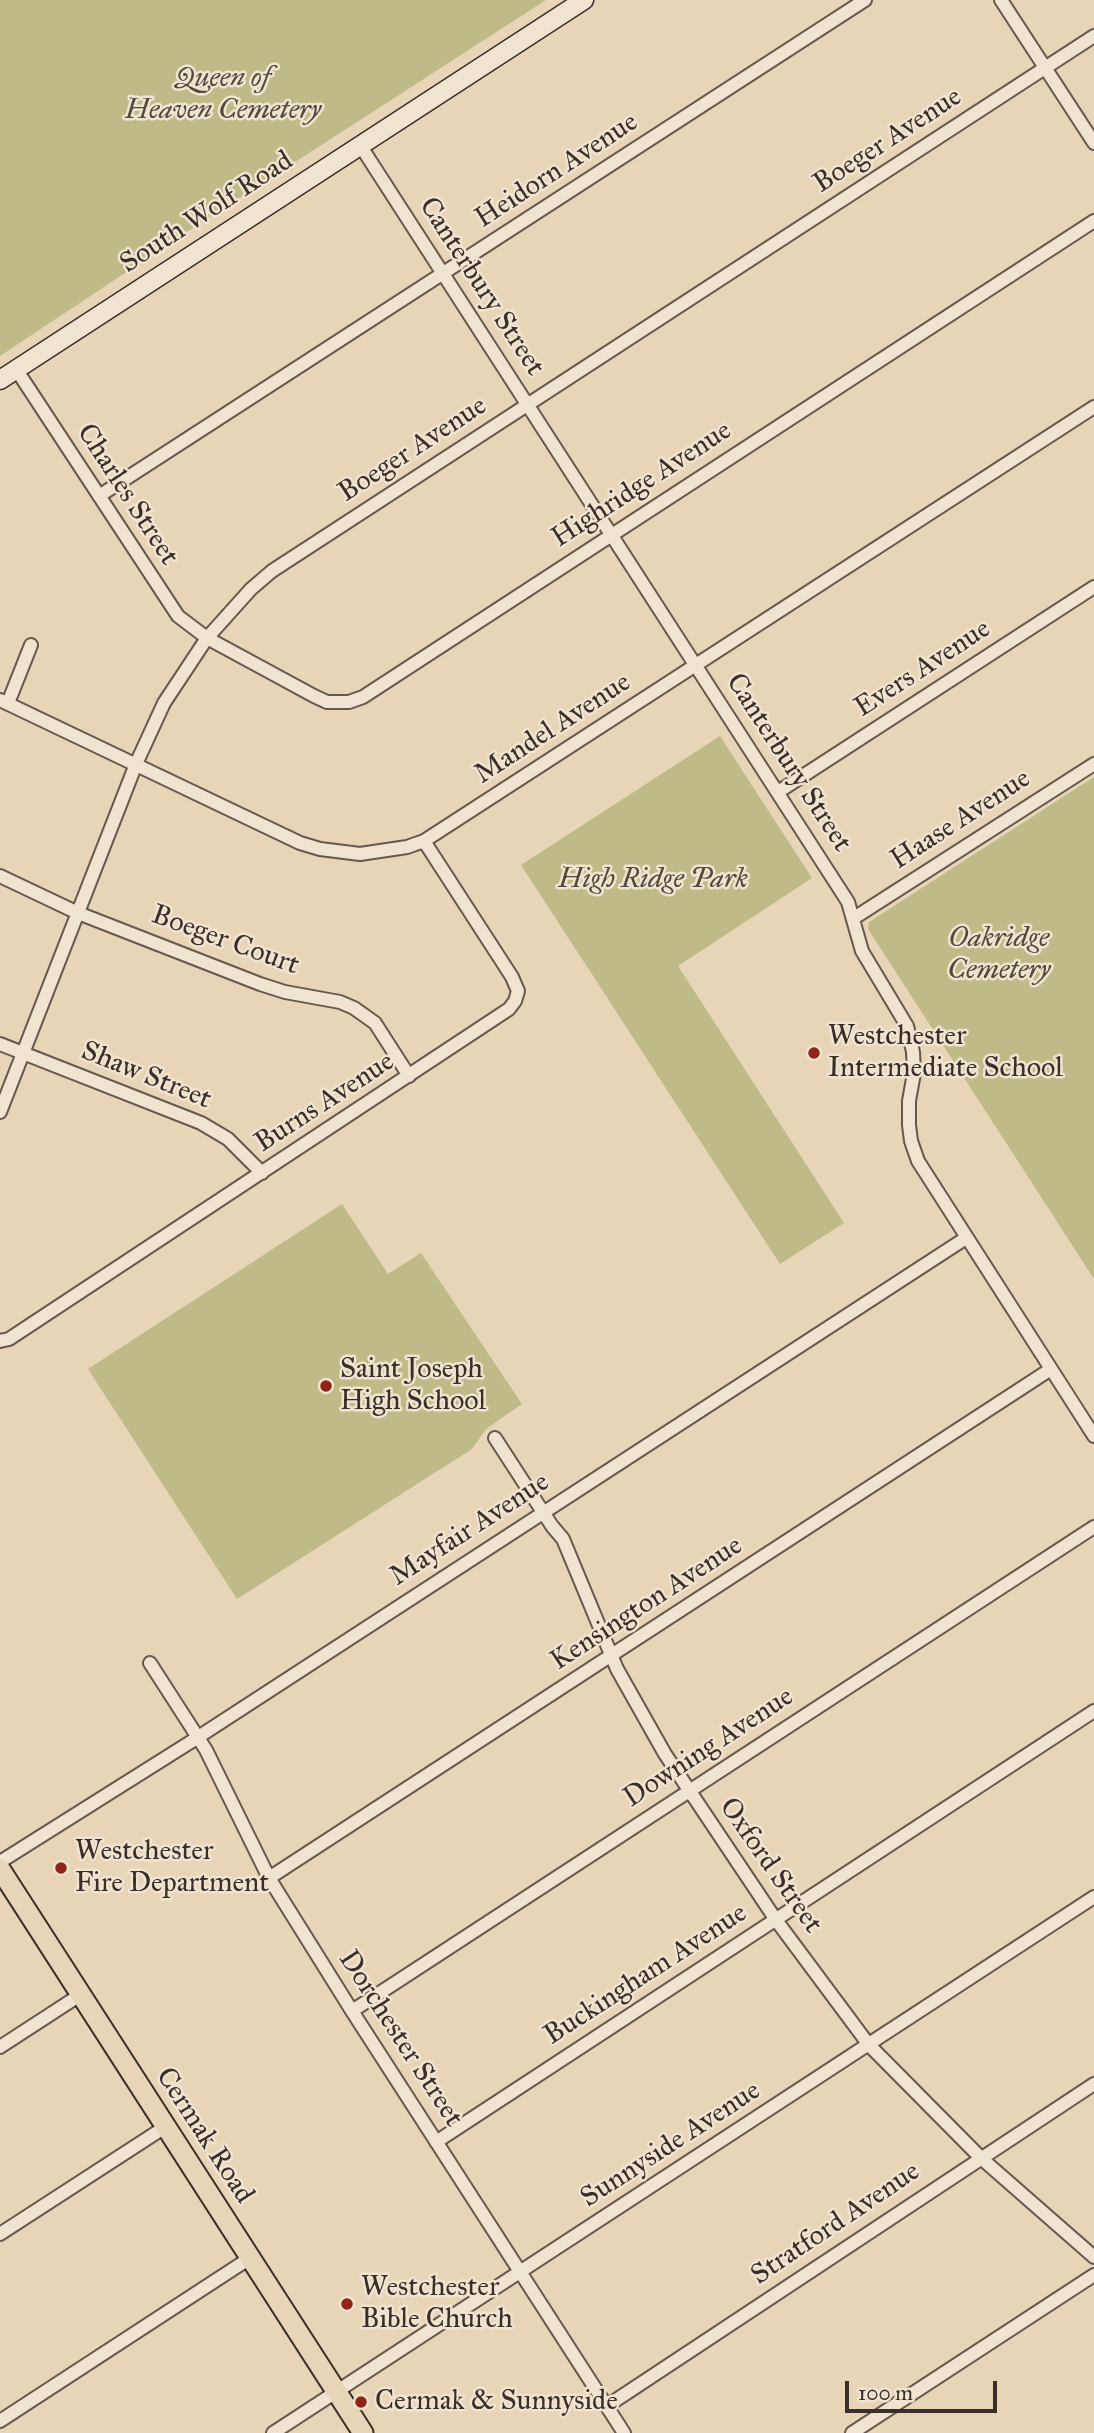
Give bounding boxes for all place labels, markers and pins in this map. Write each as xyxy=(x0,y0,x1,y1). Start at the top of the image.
place label: Westchester Intermediate School xyxy=(828,1020,1063,1086)
marker: Westchester Intermediate School xyxy=(806,1045,822,1061)
place label: Saint Joseph High School xyxy=(340,1353,486,1419)
marker: Saint Joseph High School xyxy=(318,1378,334,1394)
place label: Westchester Fire Department xyxy=(75,1835,269,1901)
marker: Westchester Fire Department xyxy=(53,1860,69,1876)
place label: Westchester Bible Church xyxy=(361,2271,513,2337)
marker: Westchester Bible Church xyxy=(339,2296,355,2312)
place label: Cermak & Sunnyside xyxy=(375,2385,618,2419)
marker: Cermak & Sunnyside xyxy=(353,2394,369,2410)

